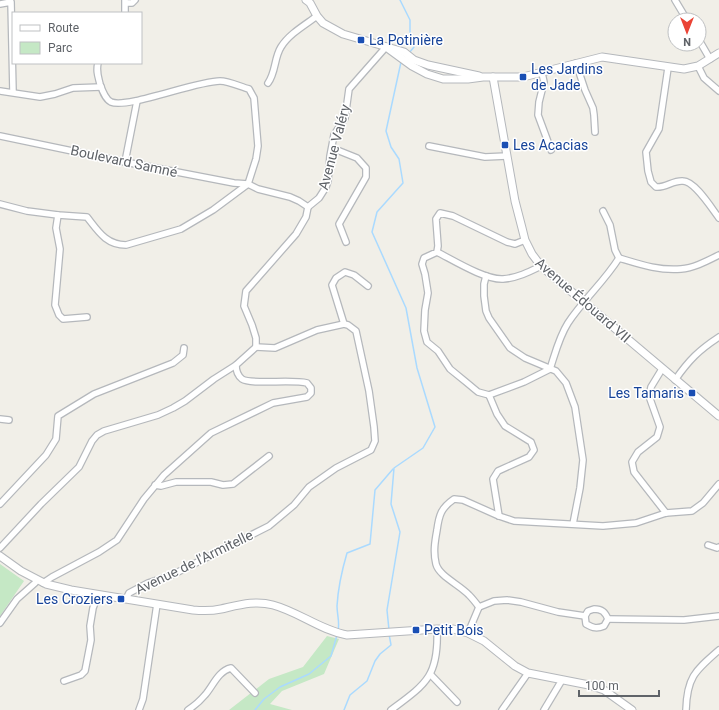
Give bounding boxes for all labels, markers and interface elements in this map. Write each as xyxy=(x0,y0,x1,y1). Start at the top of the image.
legend xyxy=(12,12,142,64)
north arrow xyxy=(667,12,707,52)
text: Route xyxy=(48,21,79,35)
place label: La Potinière xyxy=(369,32,443,48)
marker: La Potinière xyxy=(356,35,366,45)
text: N xyxy=(683,35,691,48)
text: Parc xyxy=(48,41,72,55)
place label: Les Jardins de Jade xyxy=(531,61,603,93)
marker: Les Jardins de Jade xyxy=(518,72,528,82)
street label: Avenue Valéry xyxy=(315,102,353,191)
place label: Les Acacias xyxy=(513,137,588,153)
marker: Les Acacias xyxy=(500,140,510,150)
street label: Boulevard Samné xyxy=(69,142,179,180)
street label: Avenue Édouard VII xyxy=(532,254,634,346)
place label: Les Tamaris xyxy=(608,385,684,401)
marker: Les Tamaris xyxy=(687,388,697,398)
street label: Avenue de l'Armitelle xyxy=(133,527,255,597)
place label: Les Croziers xyxy=(36,591,113,607)
marker: Les Croziers xyxy=(116,594,126,604)
place label: Petit Bois xyxy=(424,622,484,638)
marker: Petit Bois xyxy=(411,625,421,635)
scale bar xyxy=(579,672,659,698)
text: 100 m xyxy=(585,679,619,693)

